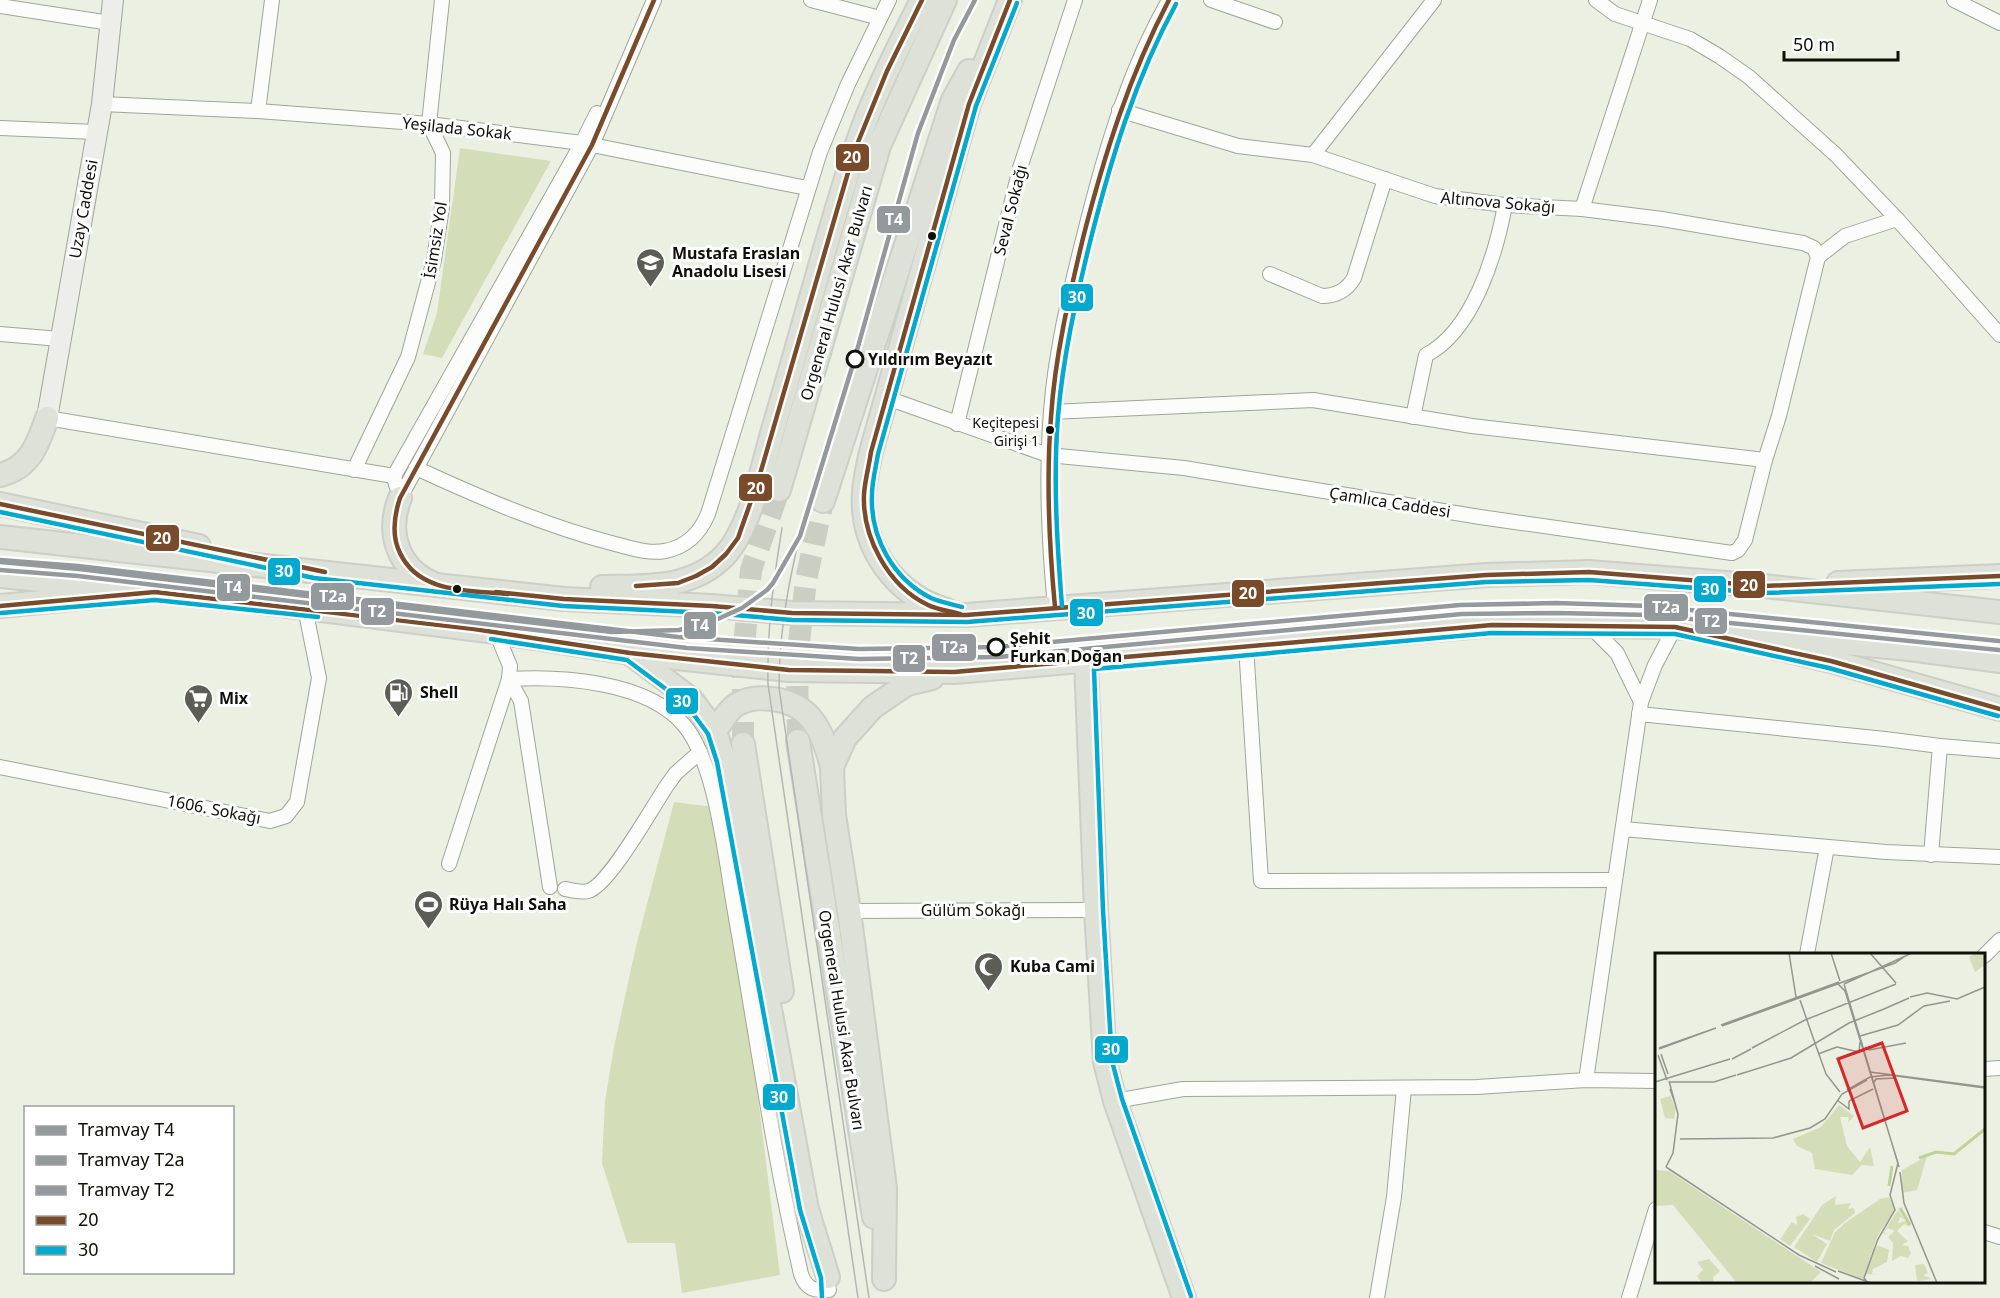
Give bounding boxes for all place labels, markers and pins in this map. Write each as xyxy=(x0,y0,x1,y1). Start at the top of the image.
unlabelled marker xyxy=(926,230,938,242)
place label: Mustafa Eraslan Anadolu Lisesi xyxy=(672,242,800,282)
school or university icon: Mustafa Eraslan Anadolu Lisesi xyxy=(635,246,667,288)
place label: Yıldırım Beyazıt xyxy=(868,348,992,370)
marker: Yıldırım Beyazıt xyxy=(846,350,864,368)
place label: Keçitepesi Girişi 1 xyxy=(972,413,1039,450)
marker: Keçitepesi Girişi 1 xyxy=(1044,424,1056,436)
unlabelled marker xyxy=(451,583,463,595)
place label: Şehit Furkan Doğan xyxy=(1010,627,1122,667)
marker: Şehit Furkan Doğan xyxy=(987,638,1005,656)
fuel station icon: Shell xyxy=(383,676,415,718)
place label: Shell xyxy=(420,681,458,703)
supermarket icon: Mix xyxy=(182,682,214,724)
place label: Mix xyxy=(219,687,249,709)
sports icon: Rüya Halı Saha xyxy=(412,888,444,930)
place label: Rüya Halı Saha xyxy=(449,893,567,915)
mosque icon: Kuba Cami xyxy=(973,950,1005,992)
place label: Kuba Cami xyxy=(1010,955,1095,977)

